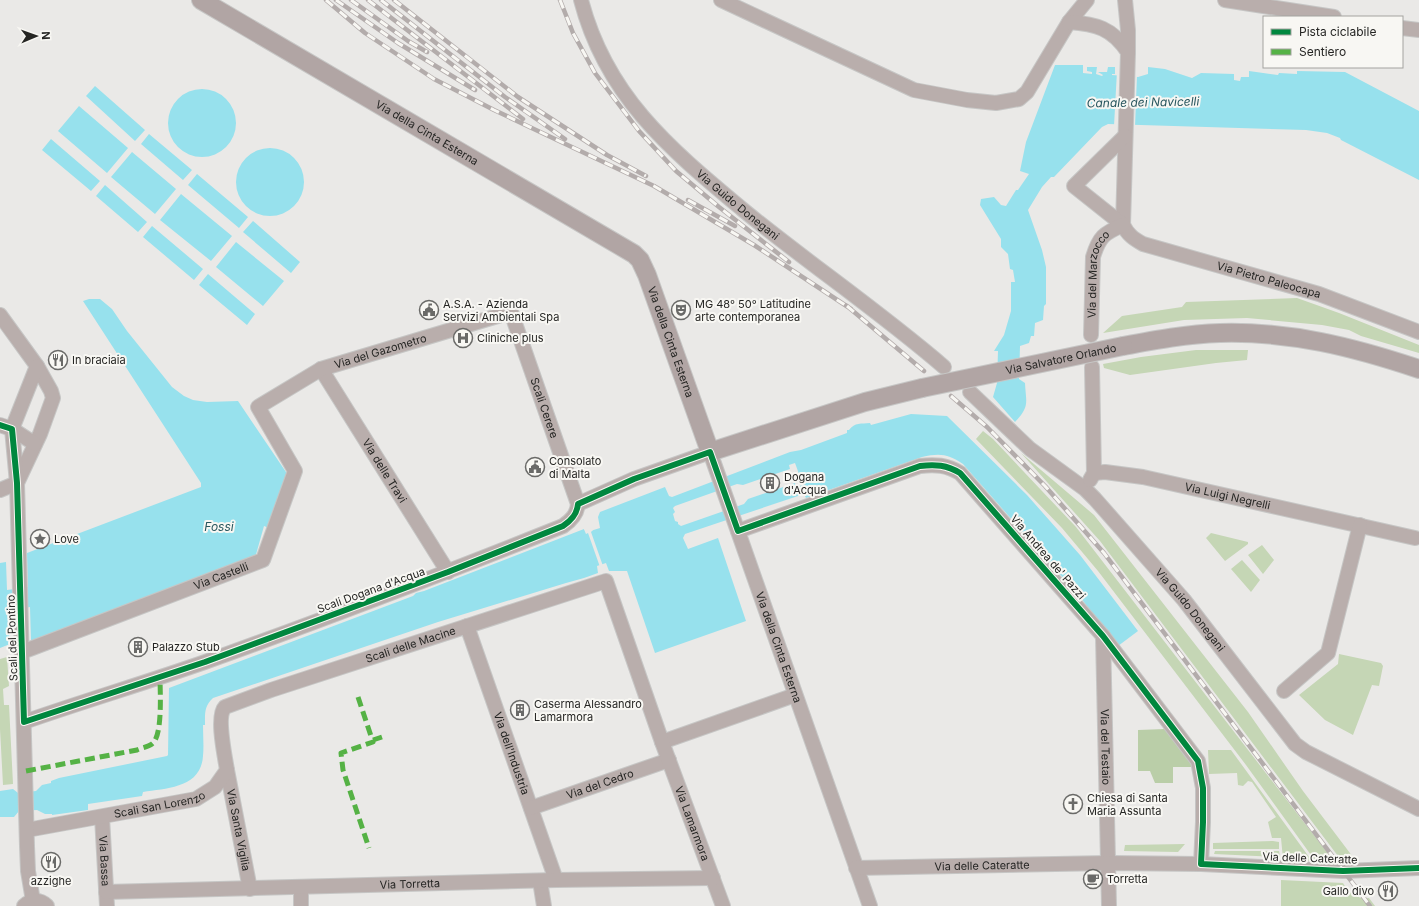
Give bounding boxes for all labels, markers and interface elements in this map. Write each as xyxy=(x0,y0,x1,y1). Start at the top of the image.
north arrow xyxy=(16,16,56,56)
legend xyxy=(1263,16,1403,68)
text: Pista ciclabile xyxy=(1299,24,1376,39)
text: N xyxy=(39,31,53,40)
text: Sentiero xyxy=(1299,44,1346,59)
water label: Canale dei Navicelli xyxy=(1087,93,1201,110)
street label: Via della Cinta Esterna xyxy=(373,97,481,168)
street label: Via Guido Donegani xyxy=(694,167,782,243)
street label: Via del Marzocco xyxy=(1084,227,1113,318)
street label: Via Pietro Paleocapa xyxy=(1215,258,1323,301)
street label: Via della Cinta Esterna xyxy=(645,284,697,399)
place label: A.S.A. - Azienda Servizi Ambientali Spa xyxy=(443,297,559,324)
place label: MG 48° 50° Latitudine arte contemporanea xyxy=(695,297,811,324)
public building icon: A.S.A. - Azienda Servizi Ambientali Spa xyxy=(418,299,440,321)
theatre icon: MG 48° 50° Latitudine arte contemporanea xyxy=(670,299,692,321)
hospital icon: Cliniche plus xyxy=(452,327,474,349)
street label: Via del Gazometro xyxy=(333,331,429,372)
place label: Cliniche plus xyxy=(477,331,544,345)
street label: Via Salvatore Orlando xyxy=(1004,340,1118,377)
restaurant icon: In braciaia xyxy=(47,349,69,371)
place label: In braciaia xyxy=(72,353,126,367)
street label: Scali Cerere xyxy=(527,376,562,440)
street label: Via delle Travi xyxy=(359,436,410,505)
place label: Consolato di Malta xyxy=(549,454,602,481)
public building icon: Consolato di Malta xyxy=(524,456,546,478)
place label: Dogana d'Acqua xyxy=(784,470,826,497)
building icon: Dogana d'Acqua xyxy=(759,472,781,494)
street label: Via Luigi Negrelli xyxy=(1183,480,1272,512)
street label: Via Andrea de' Pazzi xyxy=(1007,512,1089,602)
water label: Fossi xyxy=(204,519,235,534)
place icon: Love xyxy=(29,528,51,550)
place label: Love xyxy=(54,532,79,546)
street label: Via Castelli xyxy=(192,559,250,593)
street label: Scali Dogana d'Acqua xyxy=(315,564,427,616)
street label: Via Guido Donegani xyxy=(1152,565,1228,654)
street label: Via della Cinta Esterna xyxy=(753,590,805,705)
street label: Scali del Pontino xyxy=(3,594,21,681)
street label: Scali delle Macine xyxy=(364,623,457,666)
building icon: Palazzo Stub xyxy=(127,636,149,658)
place label: Palazzo Stub xyxy=(152,640,220,654)
place label: Caserma Alessandro Lamarmora xyxy=(534,697,642,724)
building icon: Caserma Alessandro Lamarmora xyxy=(509,699,531,721)
street label: Via del Testaio xyxy=(1098,709,1113,786)
street label: Via dell'Industria xyxy=(491,710,533,797)
street label: Via del Cedro xyxy=(564,766,636,802)
street label: Via Lamarmora xyxy=(672,784,713,863)
street label: Scali San Lorenzo xyxy=(113,788,208,821)
street label: Via Santa Vigilia xyxy=(224,788,253,872)
place label: Chiesa di Santa Maria Assunta xyxy=(1087,791,1168,818)
church icon: Chiesa di Santa Maria Assunta xyxy=(1062,793,1084,815)
street label: Via Bassa xyxy=(96,835,113,887)
street label: Via delle Cateratte xyxy=(1262,849,1358,867)
restaurant icon: azzighe xyxy=(40,851,62,873)
street label: Via delle Cateratte xyxy=(934,858,1030,873)
cafe icon: Torretta xyxy=(1082,868,1104,890)
place label: Torretta xyxy=(1107,872,1148,886)
place label: azzighe xyxy=(31,874,71,888)
street label: Via Torretta xyxy=(380,876,440,892)
restaurant icon: Gallo divo xyxy=(1377,880,1399,902)
place label: Gallo divo xyxy=(1323,884,1374,898)

